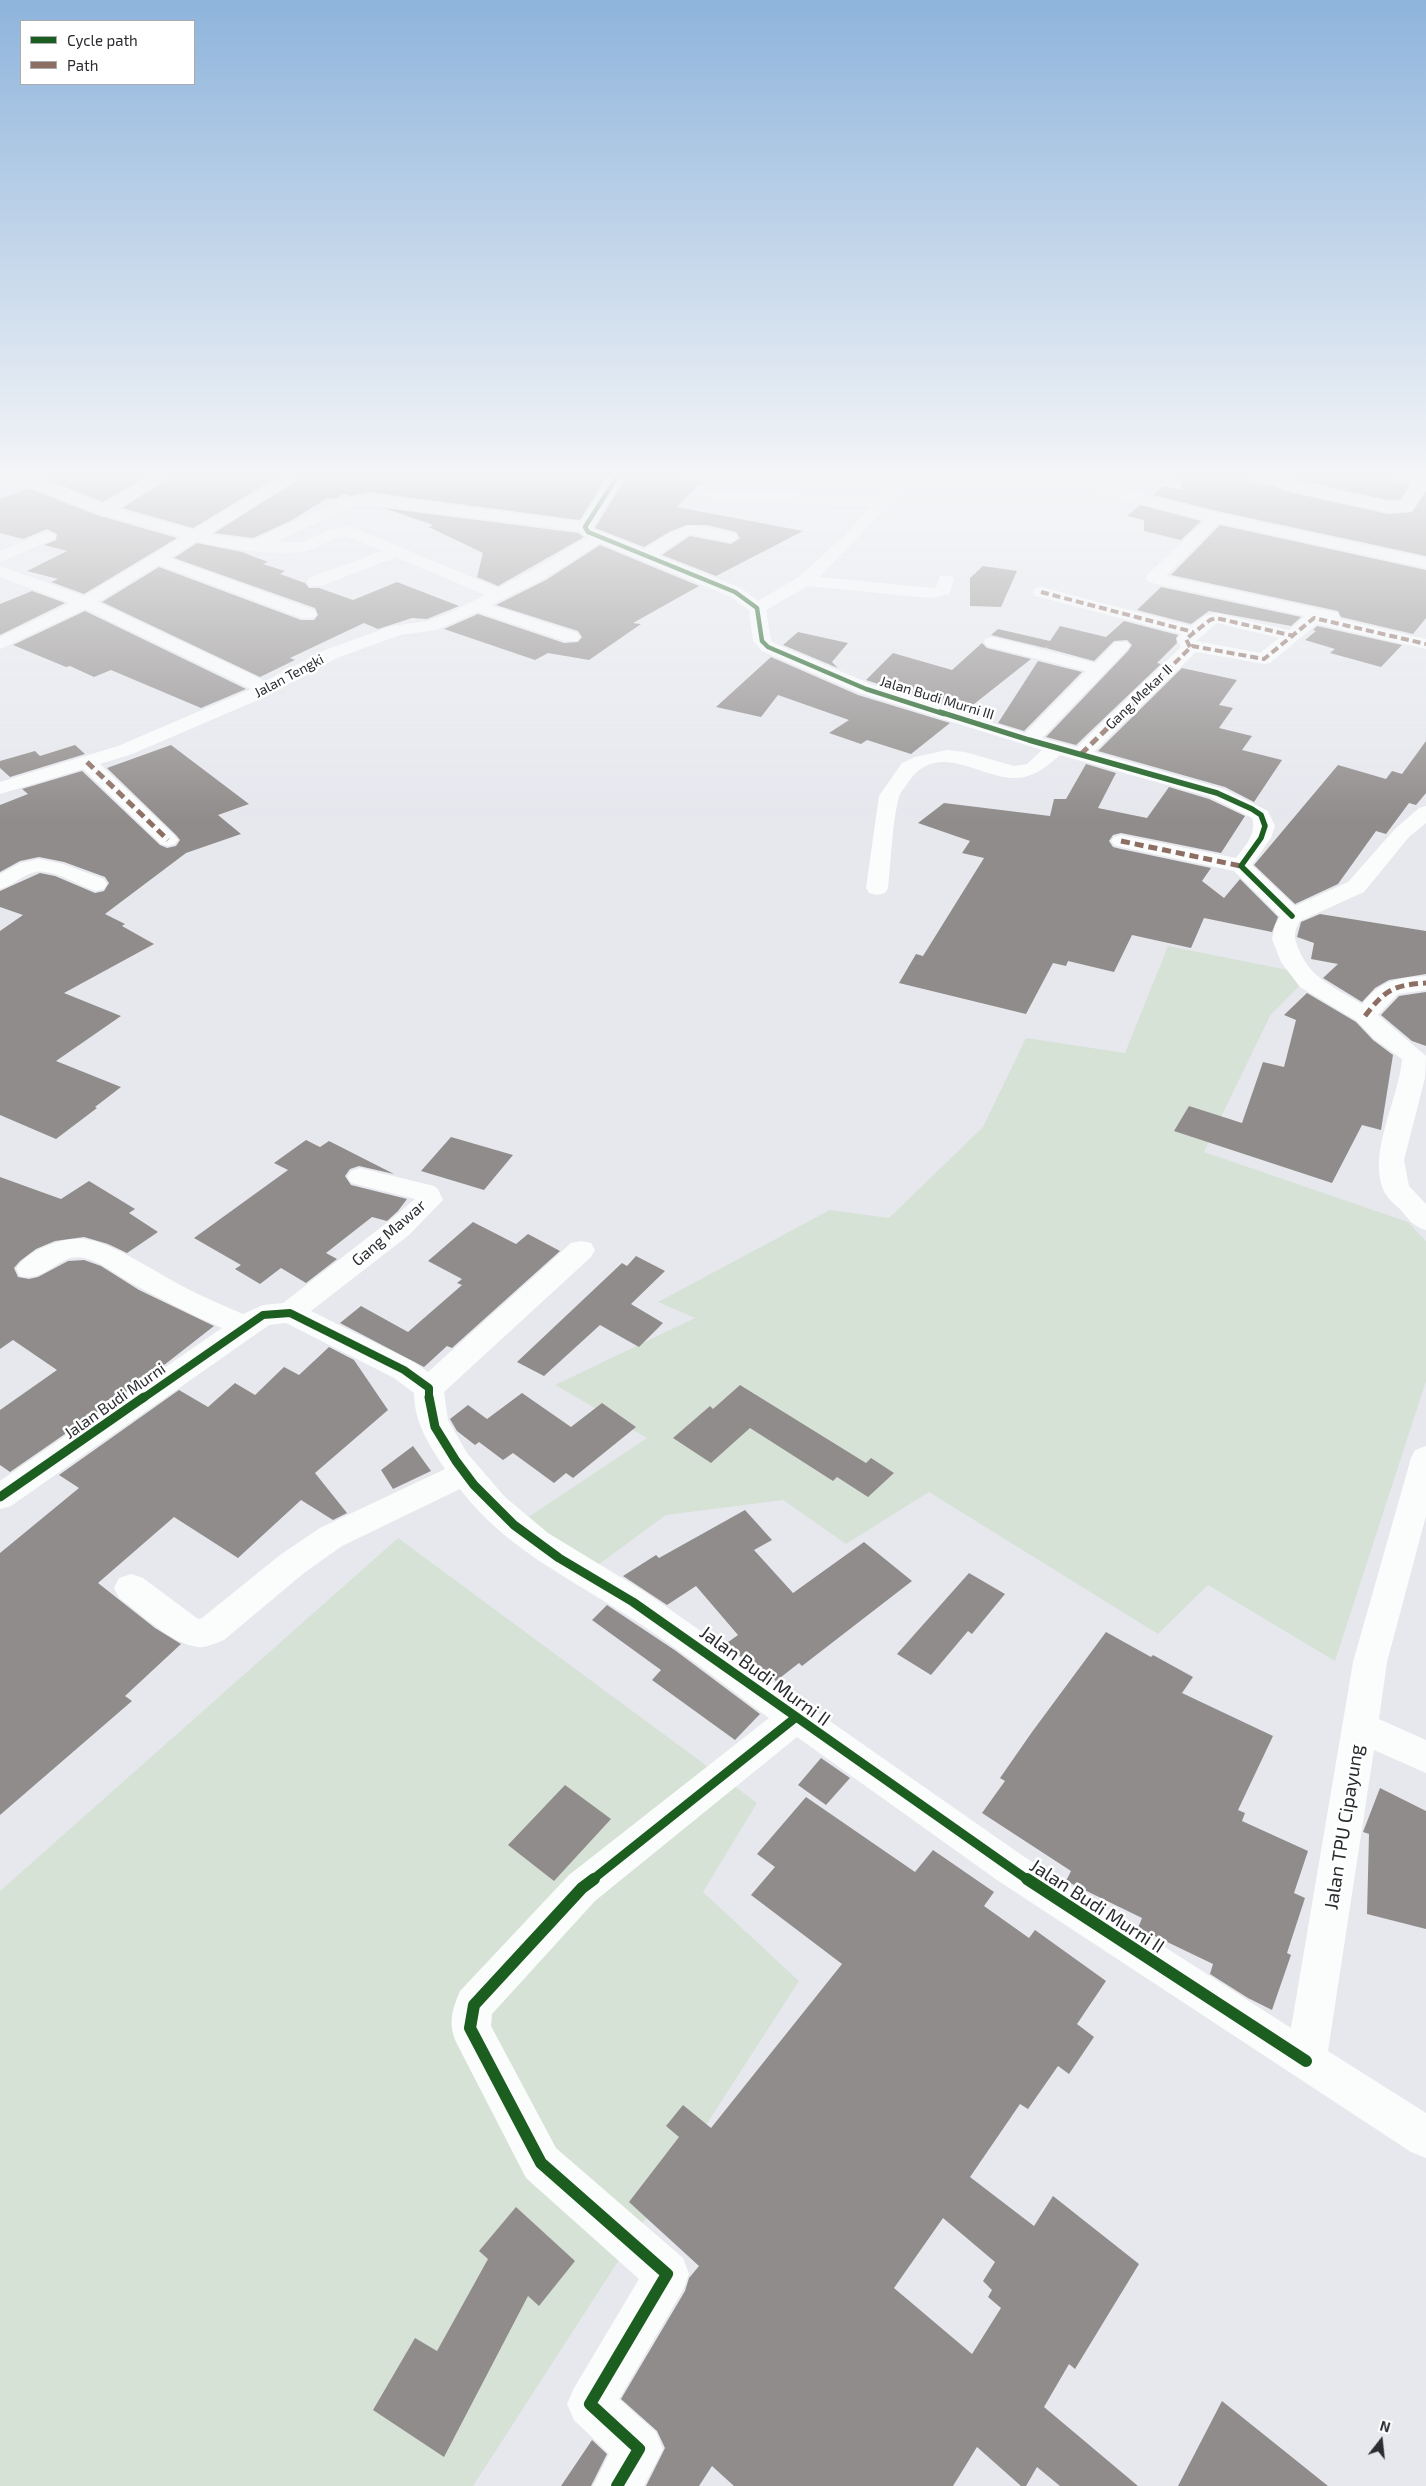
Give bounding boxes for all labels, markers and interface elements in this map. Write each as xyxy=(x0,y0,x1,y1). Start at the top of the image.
legend xyxy=(20,20,195,85)
text: Cycle path xyxy=(67,31,138,49)
text: Path xyxy=(67,56,98,74)
street label: Jalan Tengki xyxy=(251,651,327,701)
street label: Gang Mekar II xyxy=(1102,661,1176,733)
street label: Jalan Budi Murni III xyxy=(878,673,996,723)
street label: Gang Mawar xyxy=(348,1196,430,1270)
street label: Jalan Budi Murni xyxy=(61,1359,169,1443)
street label: Jalan Budi Murni II xyxy=(695,1621,835,1731)
street label: Jalan TPU Cipayung xyxy=(1320,1743,1368,1911)
street label: Jalan Budi Murni II xyxy=(1025,1854,1169,1958)
north arrow xyxy=(1356,2416,1406,2466)
text: N xyxy=(1378,2417,1392,2436)

